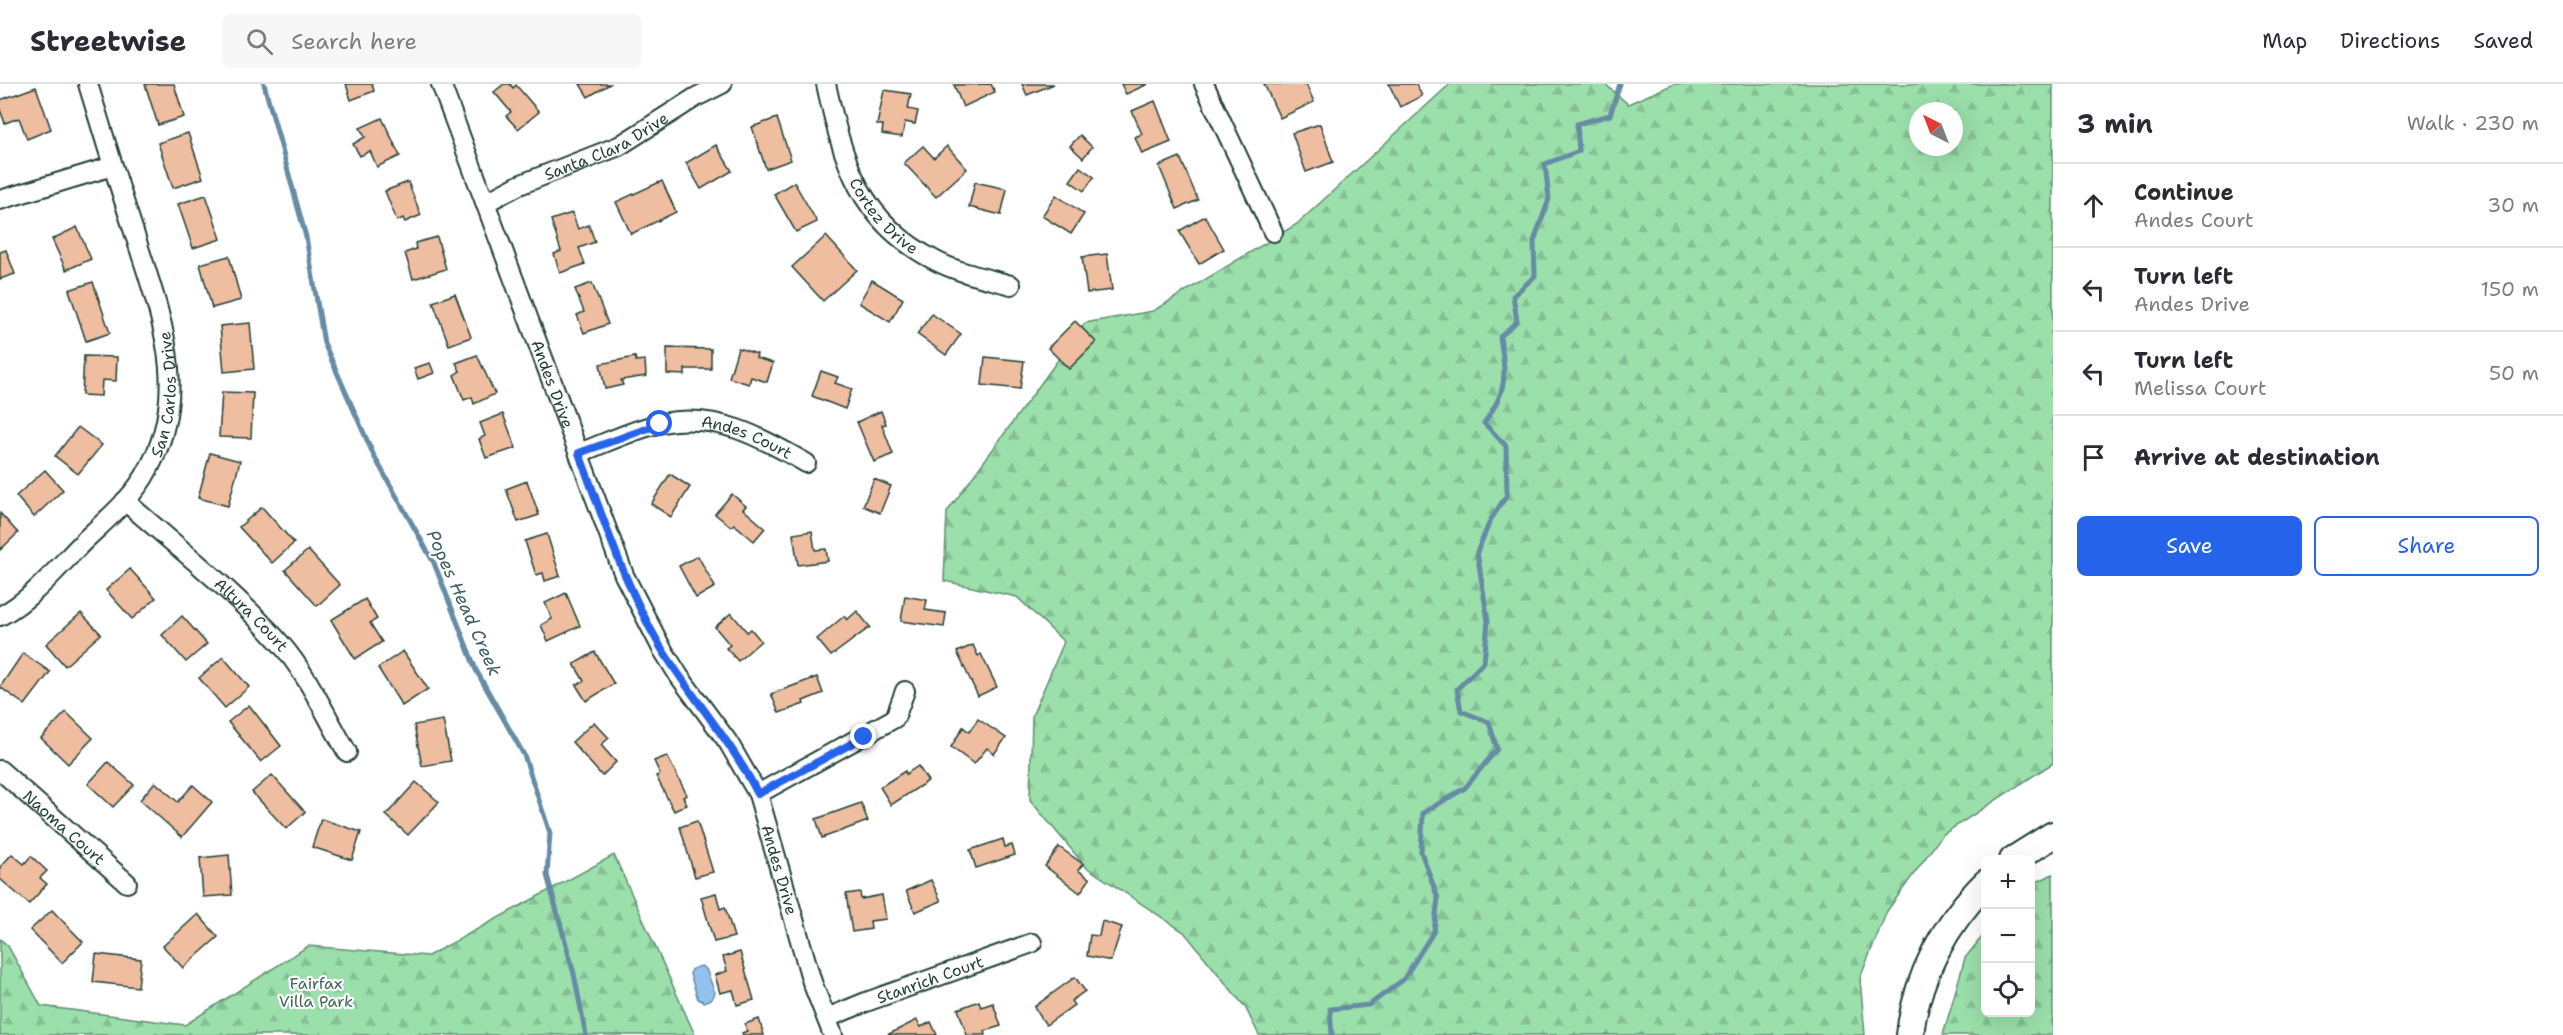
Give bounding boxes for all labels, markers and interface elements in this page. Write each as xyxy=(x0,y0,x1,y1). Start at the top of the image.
search box xyxy=(222,14,642,68)
text: Streetwise xyxy=(30,22,186,60)
icon: search xyxy=(243,25,276,58)
text: Search here xyxy=(291,27,417,56)
text: Map xyxy=(2262,27,2307,55)
text: Directions xyxy=(2340,27,2440,55)
text: Saved xyxy=(2473,27,2533,55)
north arrow xyxy=(1909,102,1963,156)
text: 3 min xyxy=(2077,106,2153,141)
street label: Santa Clara Drive xyxy=(541,107,672,185)
text: Walk · 230 m xyxy=(2407,110,2539,136)
street label: Cortez Drive xyxy=(845,174,922,259)
text: Continue xyxy=(2134,178,2234,207)
icon: ahead xyxy=(2077,189,2110,222)
text: 30 m xyxy=(2487,192,2539,218)
text: Andes Court xyxy=(2134,207,2254,233)
text: Turn left xyxy=(2134,262,2233,291)
icon: left xyxy=(2077,273,2110,306)
text: 150 m xyxy=(2481,276,2539,302)
text: Andes Drive xyxy=(2134,291,2250,317)
street label: San Carlos Drive xyxy=(146,330,181,460)
street label: Andes Drive xyxy=(526,337,578,431)
text: Turn left xyxy=(2134,346,2233,375)
icon: left xyxy=(2077,357,2110,390)
text: 50 m xyxy=(2489,360,2539,386)
text: Melissa Court xyxy=(2134,375,2267,401)
route start xyxy=(646,410,672,436)
street label: Andes Court xyxy=(700,411,796,464)
icon: arrive xyxy=(2077,441,2110,474)
text: Arrive at destination xyxy=(2134,443,2380,472)
button: Save xyxy=(2077,516,2302,576)
button: Share xyxy=(2314,516,2539,576)
water label: Popes Head Creek xyxy=(421,526,507,680)
street label: Altura Court xyxy=(210,573,293,656)
route end xyxy=(850,723,876,749)
street label: Naoma Court xyxy=(18,785,109,870)
street label: Andes Drive xyxy=(756,822,802,917)
map controls xyxy=(1981,855,2035,1017)
button: + xyxy=(1981,855,2035,909)
button: − xyxy=(1981,909,2035,963)
street label: Stanrich Court xyxy=(874,951,986,1008)
button: locate xyxy=(1981,963,2035,1017)
park label: Fairfax Villa Park xyxy=(279,973,353,1012)

